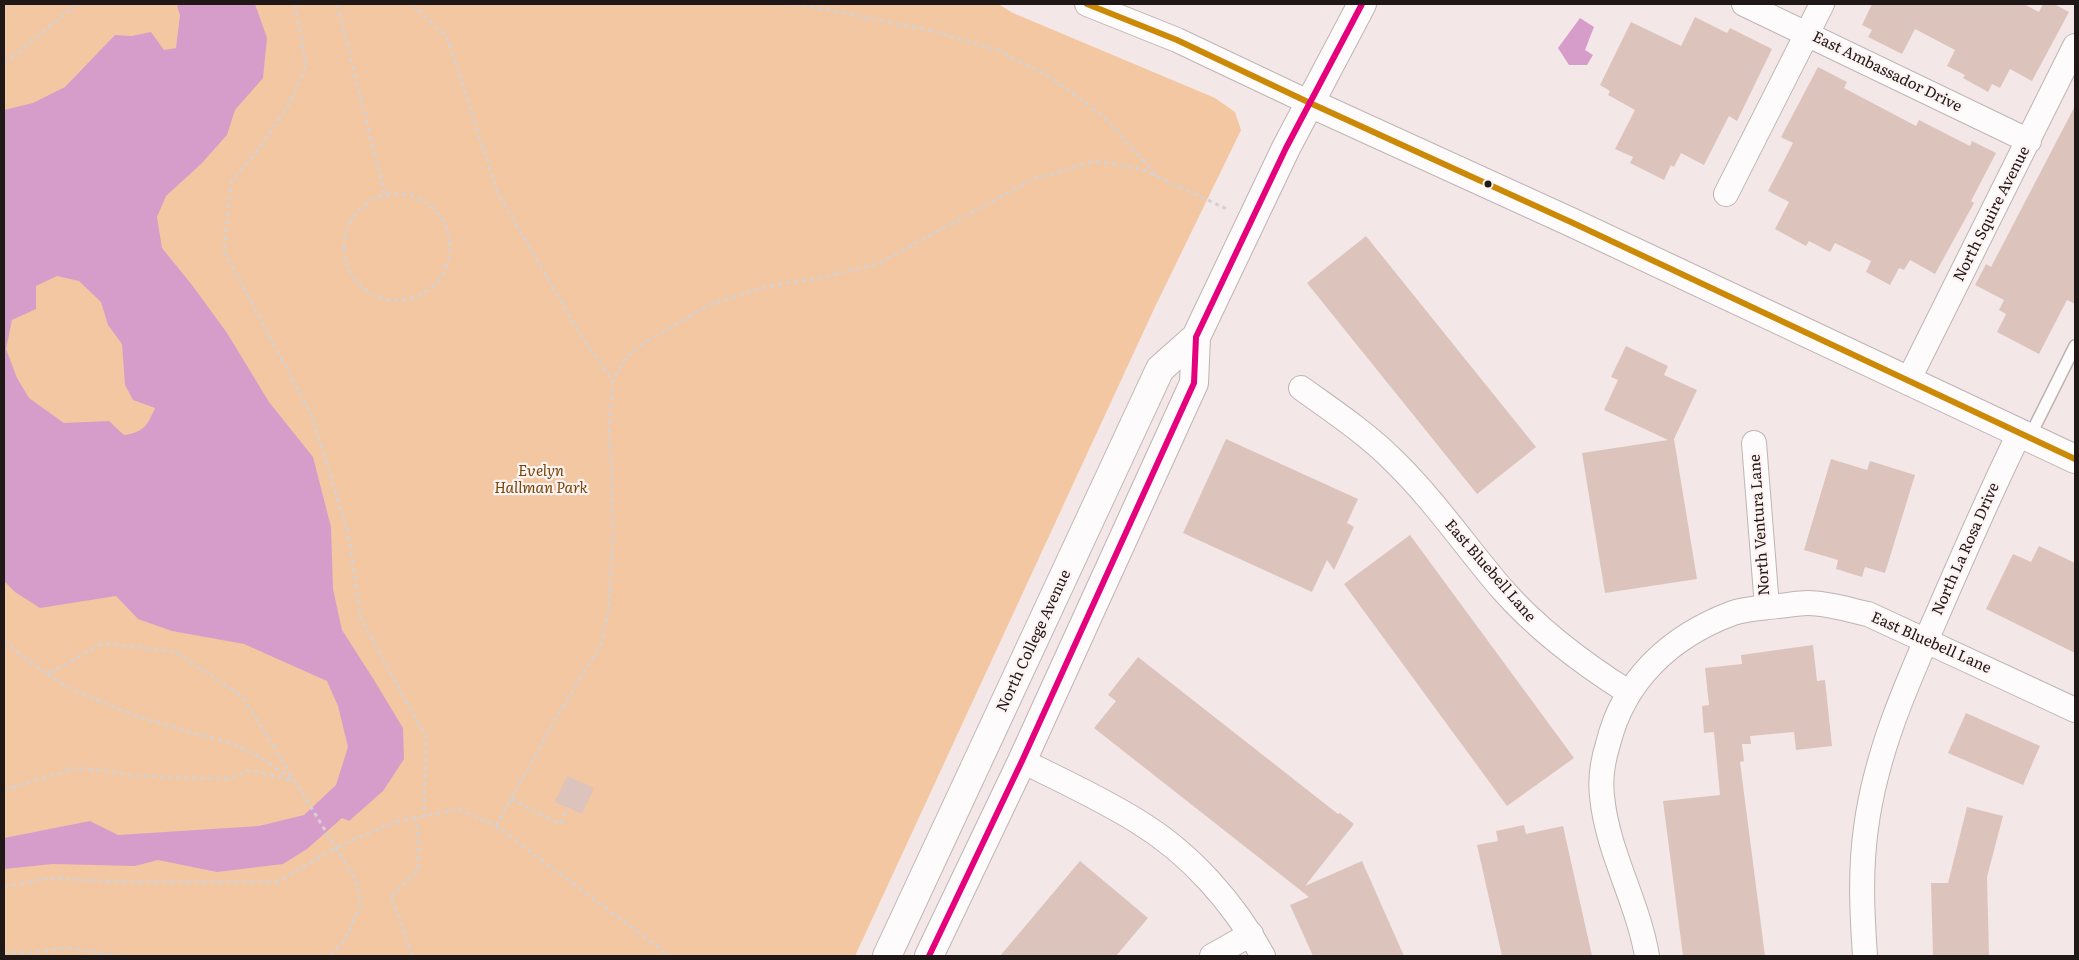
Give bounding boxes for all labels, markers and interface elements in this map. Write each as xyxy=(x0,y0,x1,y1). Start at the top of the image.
street label: East Ambassador Drive xyxy=(1809,28,1965,116)
street label: North Squire Avenue xyxy=(1950,143,2034,285)
unlabelled marker xyxy=(1483,179,1493,189)
street label: North Ventura Lane xyxy=(1746,454,1774,596)
park label: Evelyn Hallman Park xyxy=(494,463,588,498)
street label: North La Rosa Drive xyxy=(1929,480,2003,618)
street label: East Bluebell Lane xyxy=(1441,516,1539,626)
street label: North College Avenue xyxy=(993,567,1075,715)
street label: East Bluebell Lane xyxy=(1868,608,1994,678)

